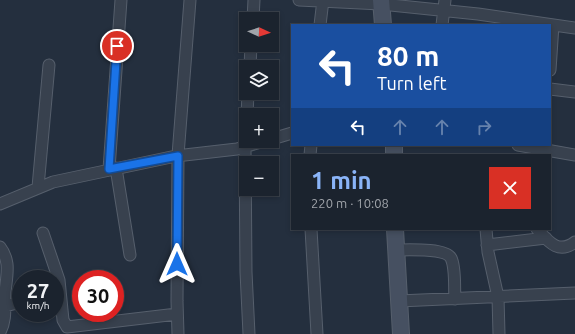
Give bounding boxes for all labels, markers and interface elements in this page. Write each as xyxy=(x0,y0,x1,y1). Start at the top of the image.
north arrow xyxy=(239,12,279,52)
map controls xyxy=(239,12,279,196)
pin xyxy=(100,29,134,63)
icon: arrive xyxy=(106,35,128,57)
icon: left xyxy=(311,40,363,92)
text: 80 m xyxy=(377,40,439,71)
button: layers xyxy=(239,60,279,100)
text: Turn left xyxy=(377,73,447,93)
button: + xyxy=(239,108,279,148)
icon: left xyxy=(347,116,369,138)
icon: ahead xyxy=(389,116,411,138)
icon: ahead xyxy=(431,116,453,138)
icon: right xyxy=(473,116,495,138)
button: − xyxy=(239,156,279,196)
text: 1 min xyxy=(311,167,372,194)
button: close xyxy=(489,167,531,209)
text: 220 m · 10:08 xyxy=(311,196,389,210)
position arrow xyxy=(156,243,198,285)
speed limit sign: 30 xyxy=(72,270,124,322)
text: 27 xyxy=(27,279,49,302)
text: km/h xyxy=(26,300,50,311)

